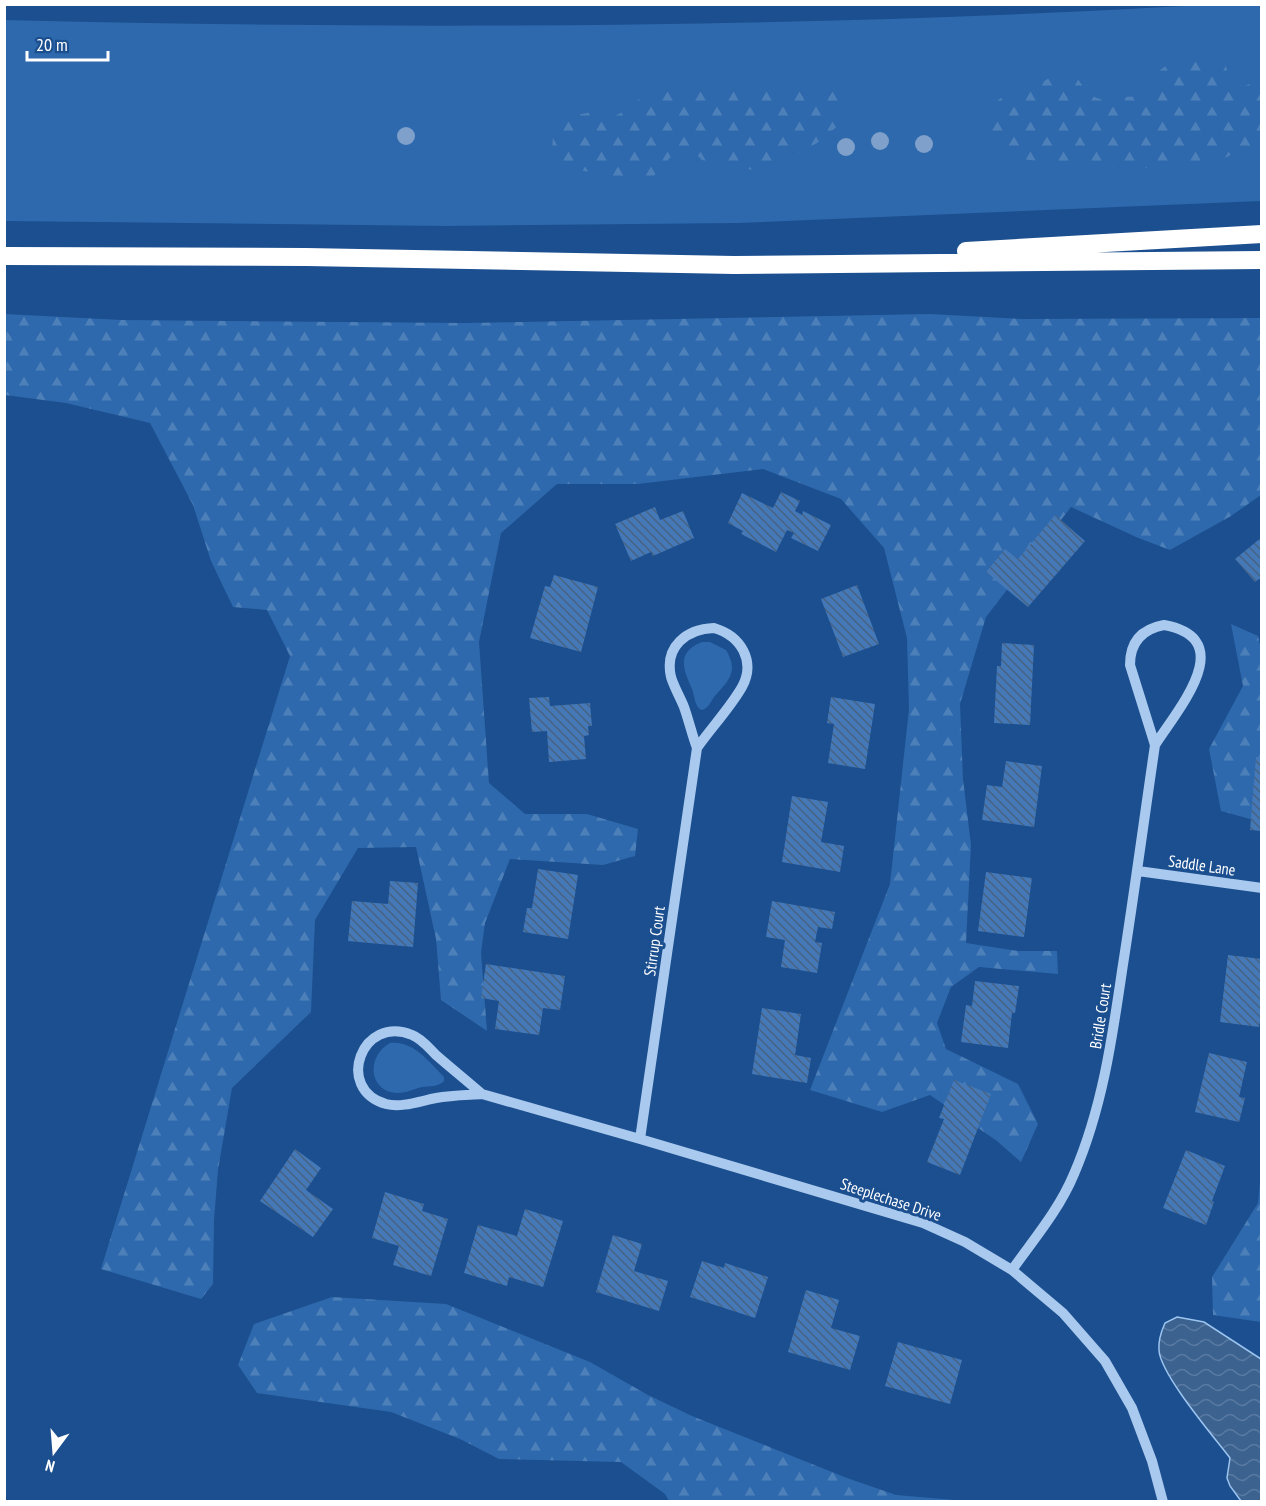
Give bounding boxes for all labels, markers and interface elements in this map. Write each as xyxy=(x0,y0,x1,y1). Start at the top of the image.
scale bar xyxy=(27,24,108,62)
text: 20 m xyxy=(36,33,68,56)
street label: Saddle Lane xyxy=(1167,850,1237,880)
street label: Stirrup Court xyxy=(639,904,669,977)
street label: Bridle Court xyxy=(1085,981,1115,1050)
street label: Steeplechase Drive xyxy=(838,1173,944,1225)
north arrow xyxy=(24,1422,84,1482)
text: N xyxy=(43,1456,57,1477)

